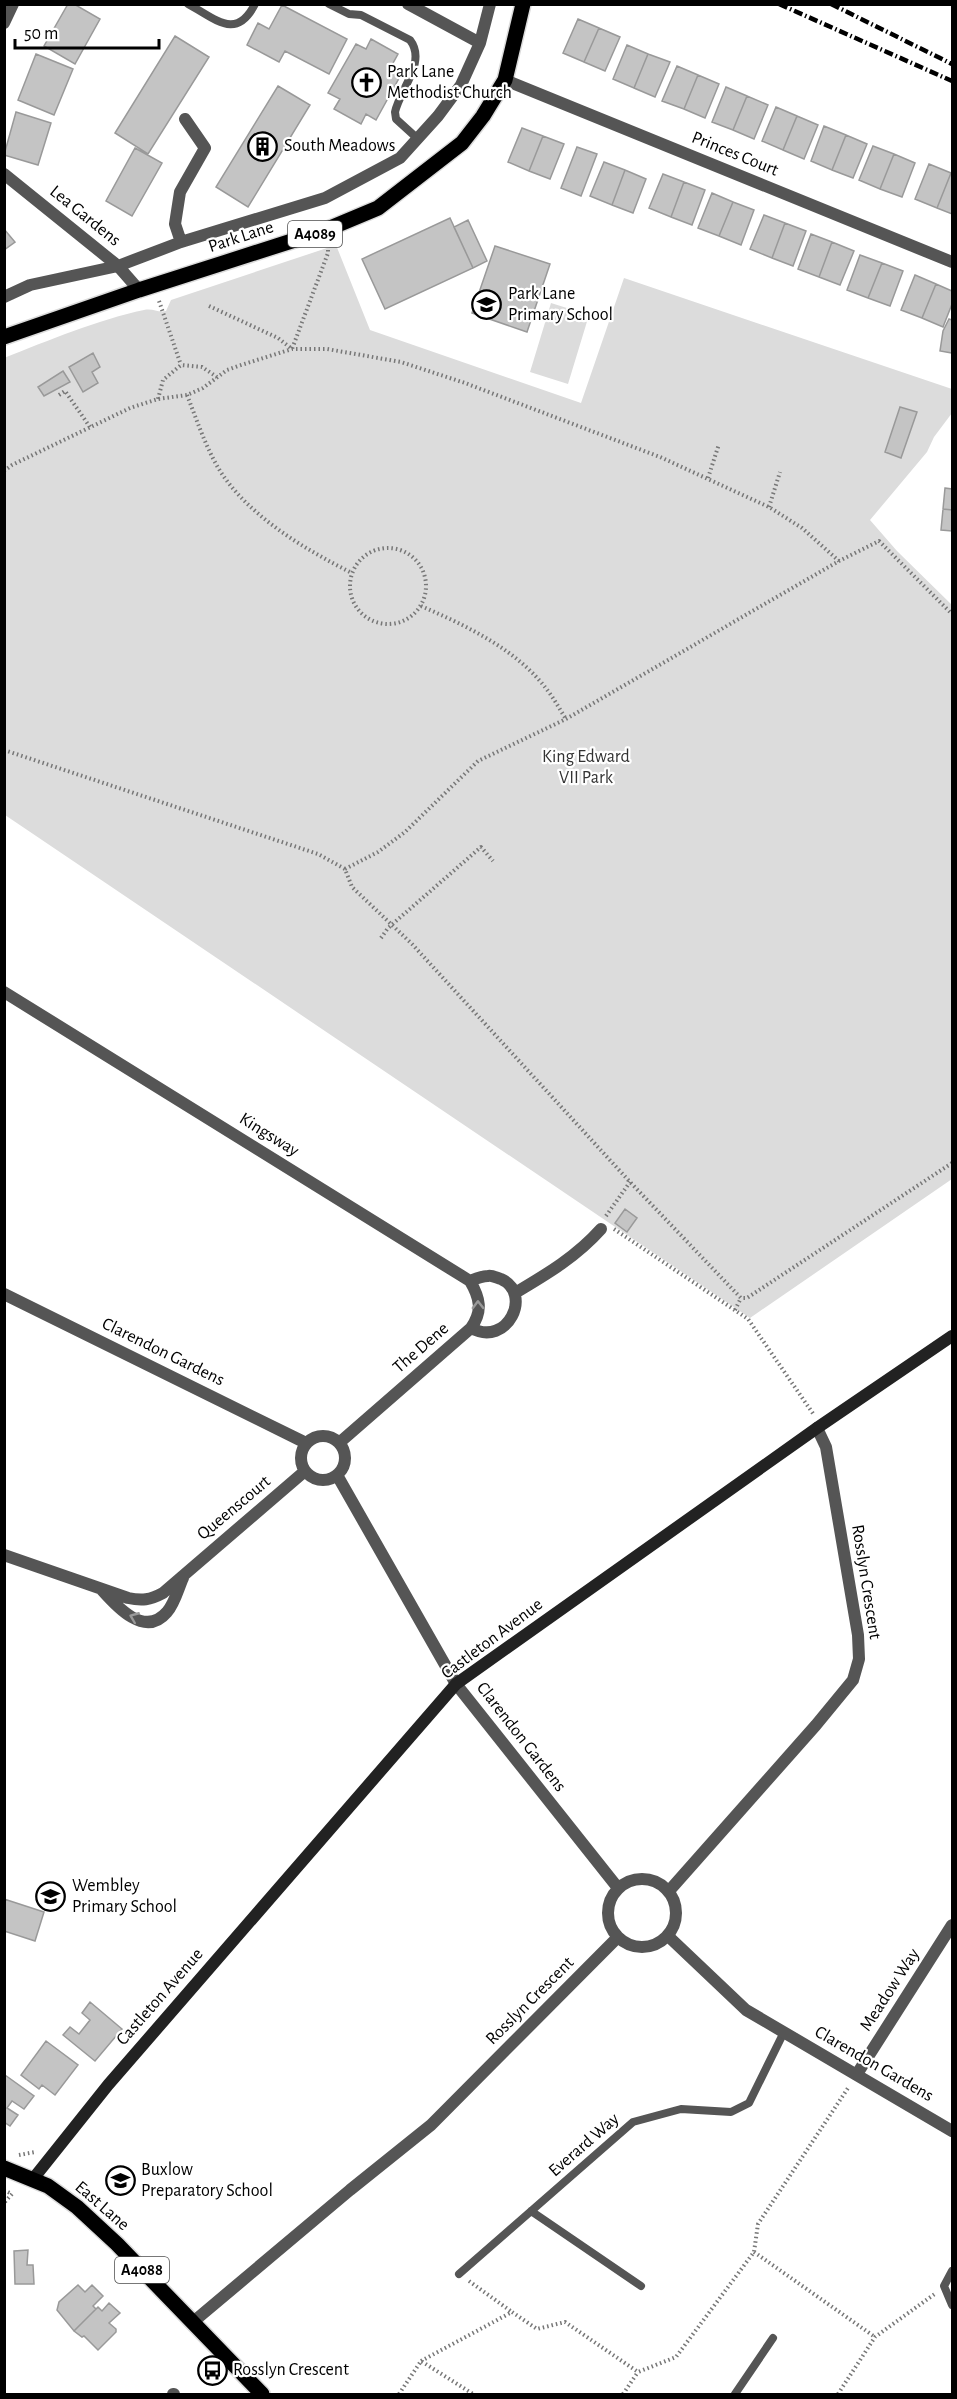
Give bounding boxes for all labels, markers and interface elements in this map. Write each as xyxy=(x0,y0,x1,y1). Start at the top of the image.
scale bar xyxy=(15,12,159,50)
text: 50 m xyxy=(24,25,58,43)
place label: Park Lane Methodist Church xyxy=(387,63,512,102)
church icon: Park Lane Methodist Church xyxy=(350,66,382,98)
street label: Princes Court xyxy=(689,128,781,180)
building icon: South Meadows xyxy=(247,130,279,162)
place label: South Meadows xyxy=(284,137,395,155)
street label: Lea Gardens xyxy=(46,182,124,250)
street label: Park Lane xyxy=(206,218,276,256)
road number: A4089 xyxy=(288,221,342,247)
place label: Park Lane Primary School xyxy=(508,285,613,324)
school or university icon: Park Lane Primary School xyxy=(471,288,503,320)
park label: King Edward VII Park xyxy=(542,748,630,787)
street label: Kingsway xyxy=(236,1110,302,1160)
one-way arrow xyxy=(472,1300,484,1309)
street label: Clarendon Gardens xyxy=(99,1315,227,1389)
street label: The Dene xyxy=(390,1319,452,1377)
street label: Queenscourt xyxy=(194,1472,274,1544)
street label: Rosslyn Crescent xyxy=(848,1523,884,1641)
street label: Castleton Avenue xyxy=(438,1595,546,1683)
one-way arrow xyxy=(130,1612,140,1625)
street label: Clarendon Gardens xyxy=(473,1679,569,1795)
place label: Wembley Primary School xyxy=(72,1877,177,1916)
school or university icon: Wembley Primary School xyxy=(35,1880,67,1912)
street label: Castleton Avenue xyxy=(113,1945,207,2049)
street label: Meadow Way xyxy=(857,1945,923,2034)
street label: Rosslyn Crescent xyxy=(483,1953,578,2048)
street label: Clarendon Gardens xyxy=(812,2023,936,2105)
street label: Everard Way xyxy=(545,2110,623,2180)
place label: Buxlow Preparatory School xyxy=(141,2161,273,2200)
school or university icon: Buxlow Preparatory School xyxy=(104,2164,136,2196)
street label: East Lane xyxy=(71,2178,133,2234)
road number: A4088 xyxy=(115,2257,169,2283)
bus stop icon: Rosslyn Crescent xyxy=(196,2354,228,2386)
place label: Rosslyn Crescent xyxy=(233,2361,349,2379)

